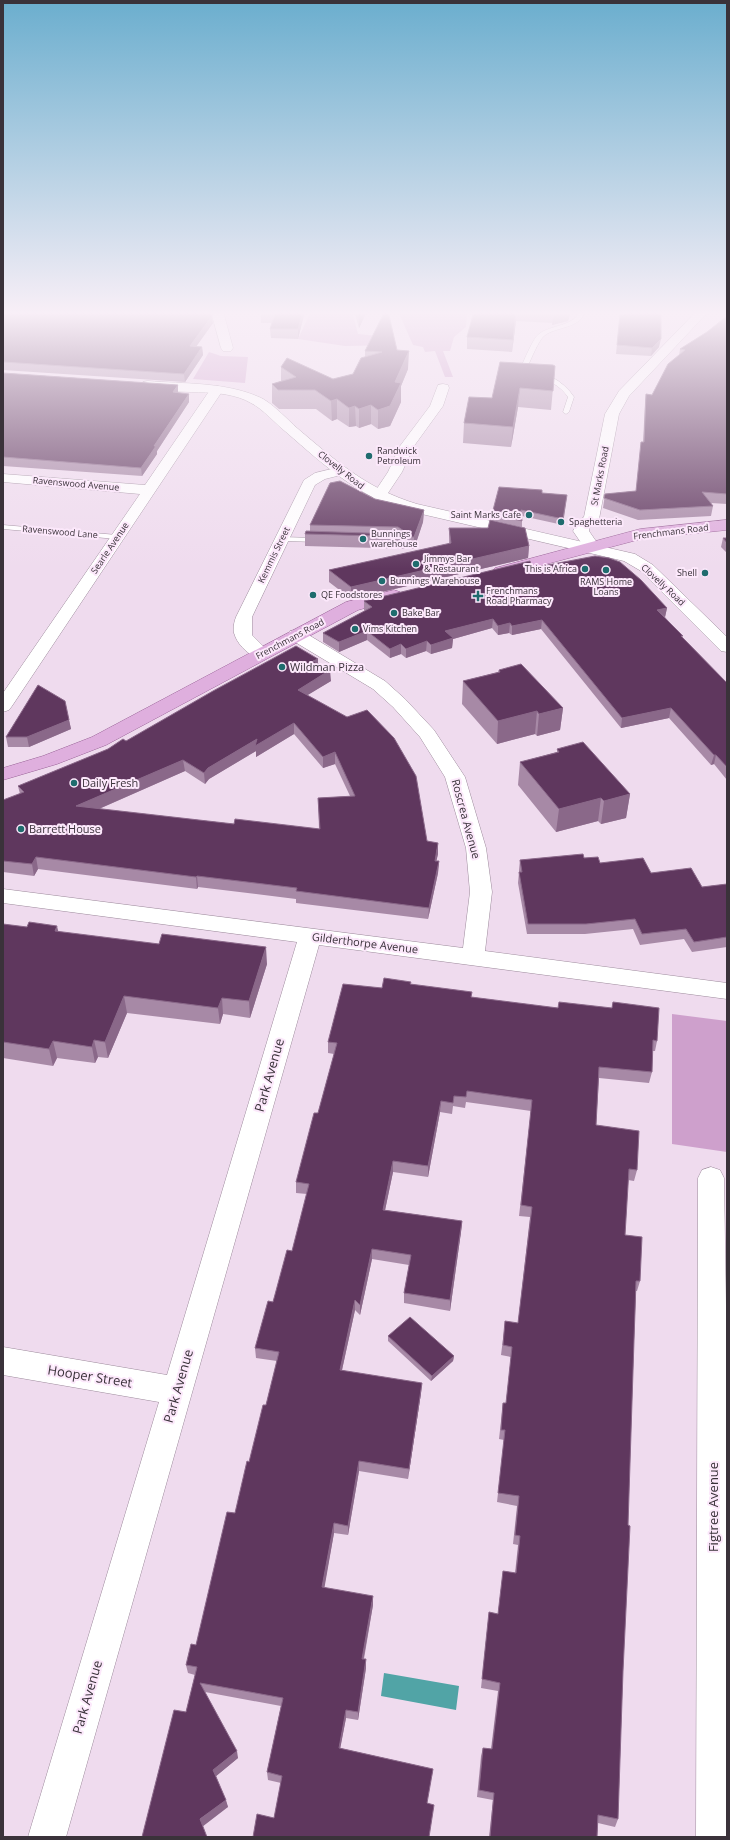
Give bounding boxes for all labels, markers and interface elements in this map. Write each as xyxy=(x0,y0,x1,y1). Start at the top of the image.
place label: Randwick Petroleum xyxy=(377,444,421,467)
street label: St Marks Road xyxy=(587,445,612,507)
street label: Clovelly Road xyxy=(315,447,367,492)
marker: Randwick Petroleum xyxy=(364,451,374,461)
street label: Ravenswood Avenue xyxy=(32,473,120,494)
place label: Saint Marks Cafe xyxy=(451,508,521,521)
marker: Saint Marks Cafe xyxy=(524,510,534,520)
place label: Spaghetteria xyxy=(569,515,622,528)
marker: Spaghetteria xyxy=(556,517,566,527)
street label: Searle Avenue xyxy=(88,519,132,576)
street label: Frenchmans Road xyxy=(633,520,709,543)
street label: Ravenswood Lane xyxy=(22,522,98,541)
street label: Kemmis Street xyxy=(254,524,293,585)
place label: Bunnings warehouse xyxy=(371,527,418,550)
marker: Bunnings warehouse xyxy=(358,534,368,544)
place label: Jimmys Bar & Restaurant xyxy=(423,552,479,575)
marker: Jimmys Bar & Restaurant xyxy=(411,559,421,569)
street label: Clovelly Road xyxy=(639,561,688,608)
place label: This is Africa xyxy=(525,562,577,575)
marker: This is Africa xyxy=(580,564,590,574)
marker: RAMS Home Loans xyxy=(601,565,611,575)
place label: Shell xyxy=(677,566,697,579)
marker: Shell xyxy=(700,568,710,578)
place label: Bunnings Warehouse xyxy=(390,574,480,587)
place label: RAMS Home Loans xyxy=(580,575,632,598)
marker: Bunnings Warehouse xyxy=(377,576,387,586)
place label: Frenchmans Road Pharmacy xyxy=(486,584,552,607)
place label: QE Foodstores xyxy=(321,588,382,601)
marker: QE Foodstores xyxy=(308,590,318,600)
marker: Frenchmans Road Pharmacy xyxy=(473,591,483,601)
place label: Bake Bar xyxy=(402,606,440,619)
marker: Bake Bar xyxy=(389,608,399,618)
street label: Frenchmans Road xyxy=(253,615,326,662)
place label: Vims Kitchen xyxy=(363,622,417,635)
marker: Vims Kitchen xyxy=(350,624,360,634)
place label: Wildman Pizza xyxy=(290,659,364,674)
marker: Wildman Pizza xyxy=(277,662,287,672)
place label: Daily Fresh xyxy=(82,775,138,790)
street label: Roscrea Avenue xyxy=(449,777,484,860)
marker: Daily Fresh xyxy=(69,778,79,788)
place label: Barrett House xyxy=(29,821,101,836)
marker: Barrett House xyxy=(16,824,26,834)
street label: Gilderthorpe Avenue xyxy=(311,929,419,956)
street label: Park Avenue xyxy=(250,1036,288,1114)
street label: Park Avenue xyxy=(159,1347,197,1425)
street label: Hooper Street xyxy=(46,1360,134,1392)
street label: Figtree Avenue xyxy=(704,1462,722,1552)
street label: Park Avenue xyxy=(68,1658,106,1736)

